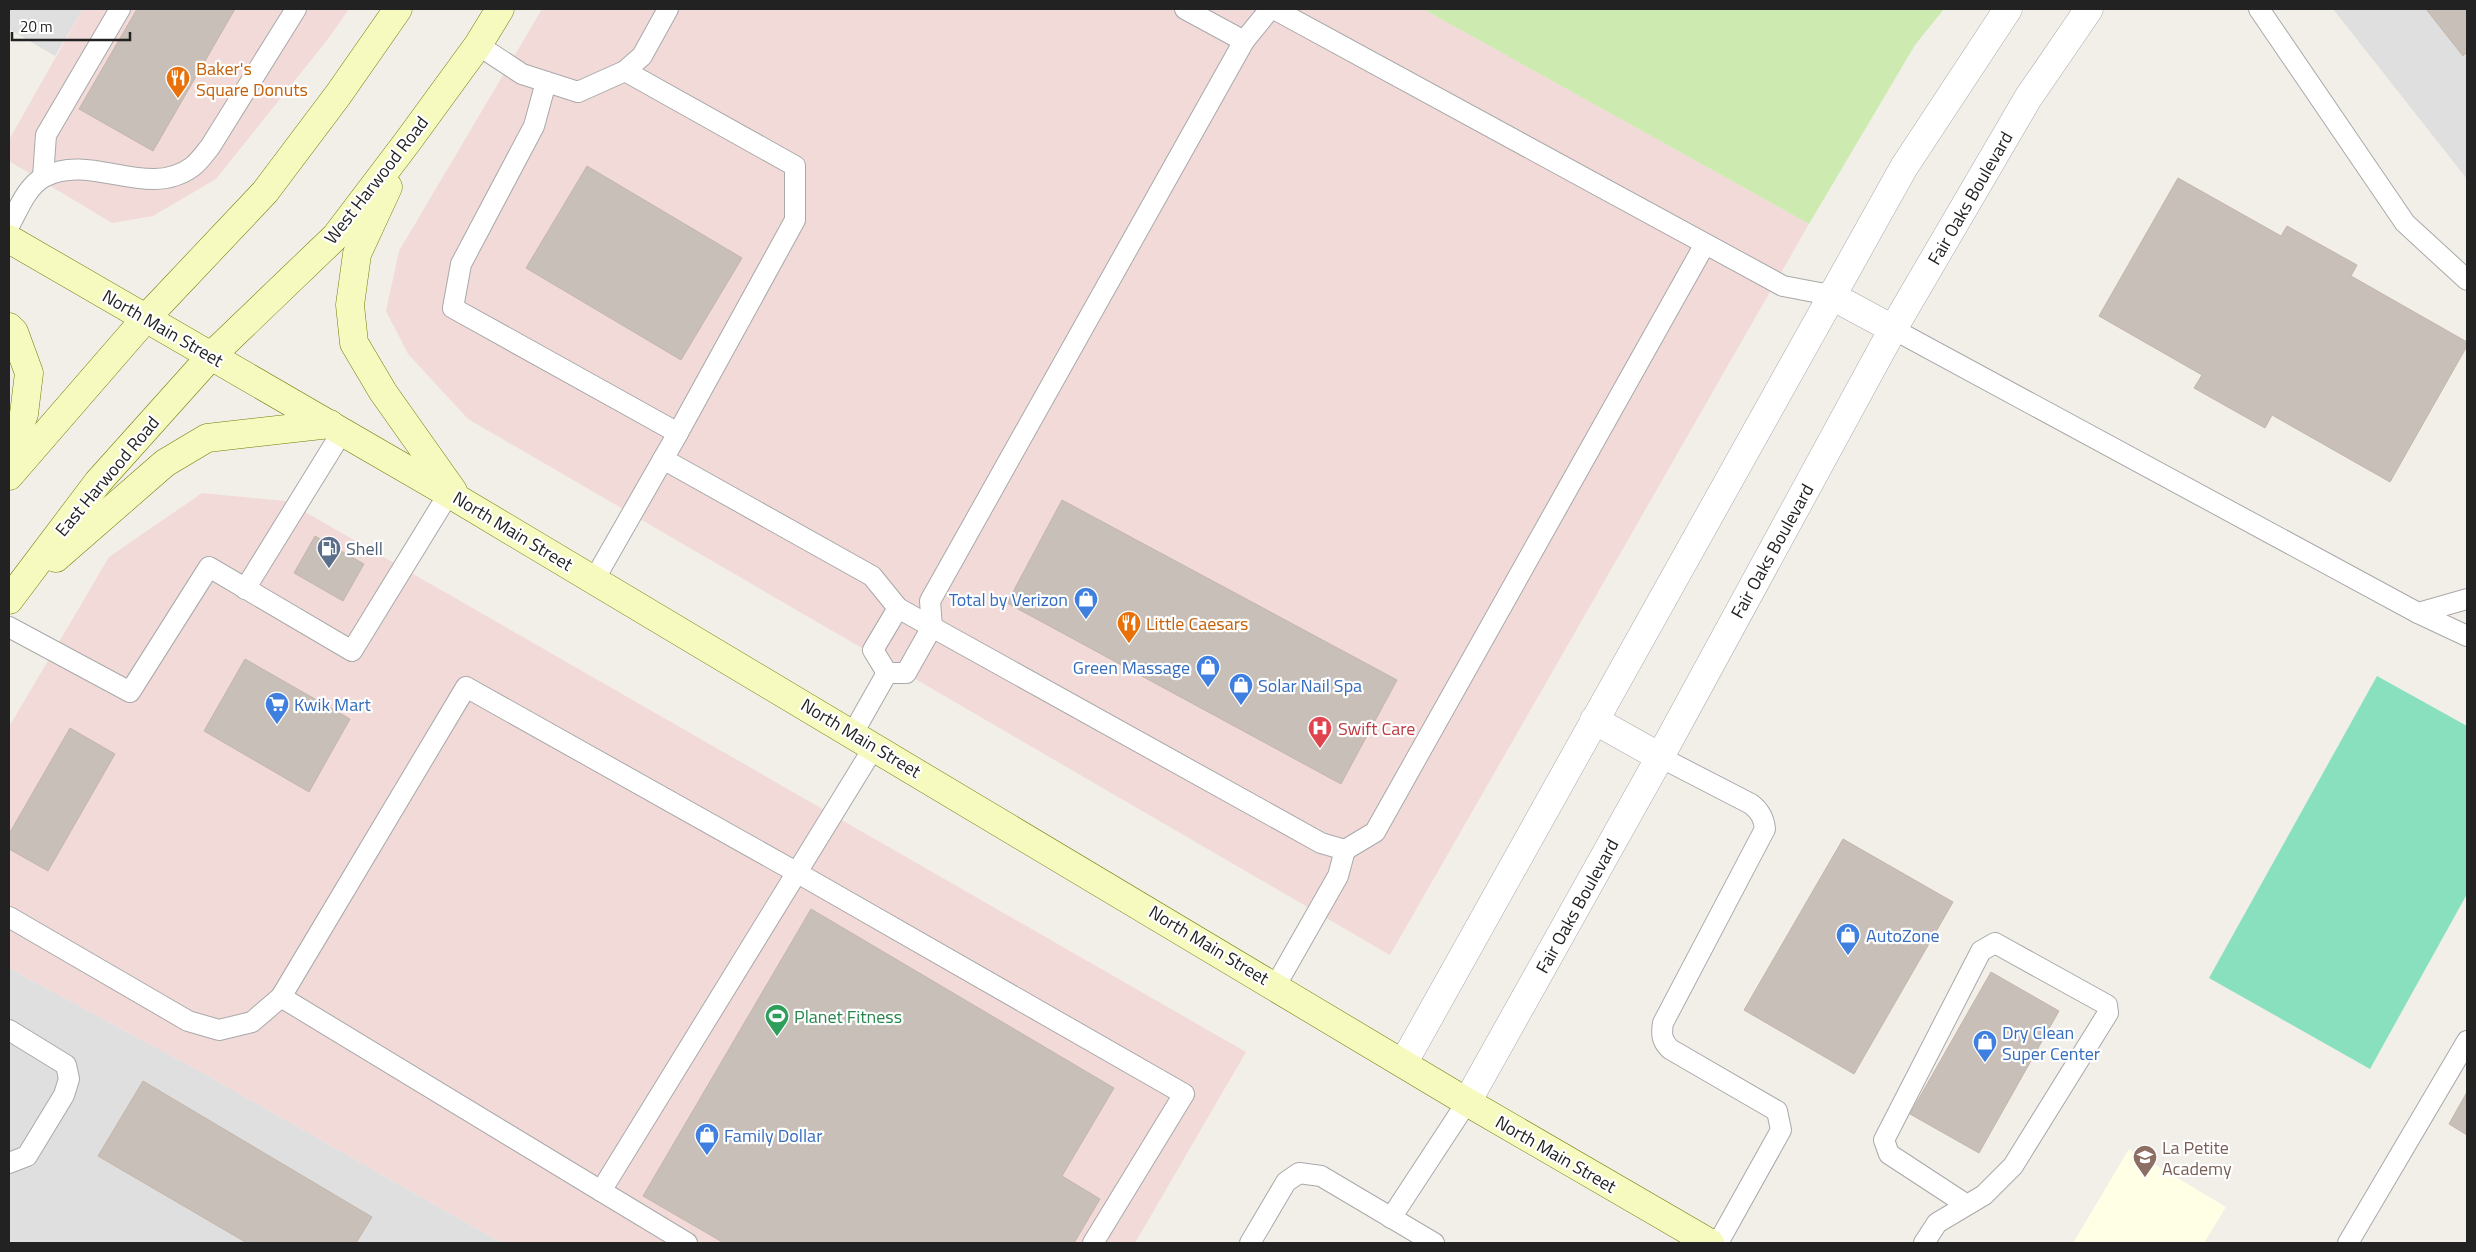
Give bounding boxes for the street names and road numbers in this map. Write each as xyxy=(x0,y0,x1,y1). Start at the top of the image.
street label: West Harwood Road xyxy=(317,110,435,250)
street label: Fair Oaks Boulevard xyxy=(1921,126,2019,270)
street label: North Main Street xyxy=(97,282,229,374)
street label: East Harwood Road xyxy=(48,410,166,542)
street label: Fair Oaks Boulevard xyxy=(1724,479,1820,623)
street label: North Main Street xyxy=(448,484,579,578)
street label: North Main Street xyxy=(796,691,927,785)
street label: Fair Oaks Boulevard xyxy=(1529,834,1625,978)
street label: North Main Street xyxy=(1144,898,1275,992)
street label: North Main Street xyxy=(1490,1108,1622,1200)

